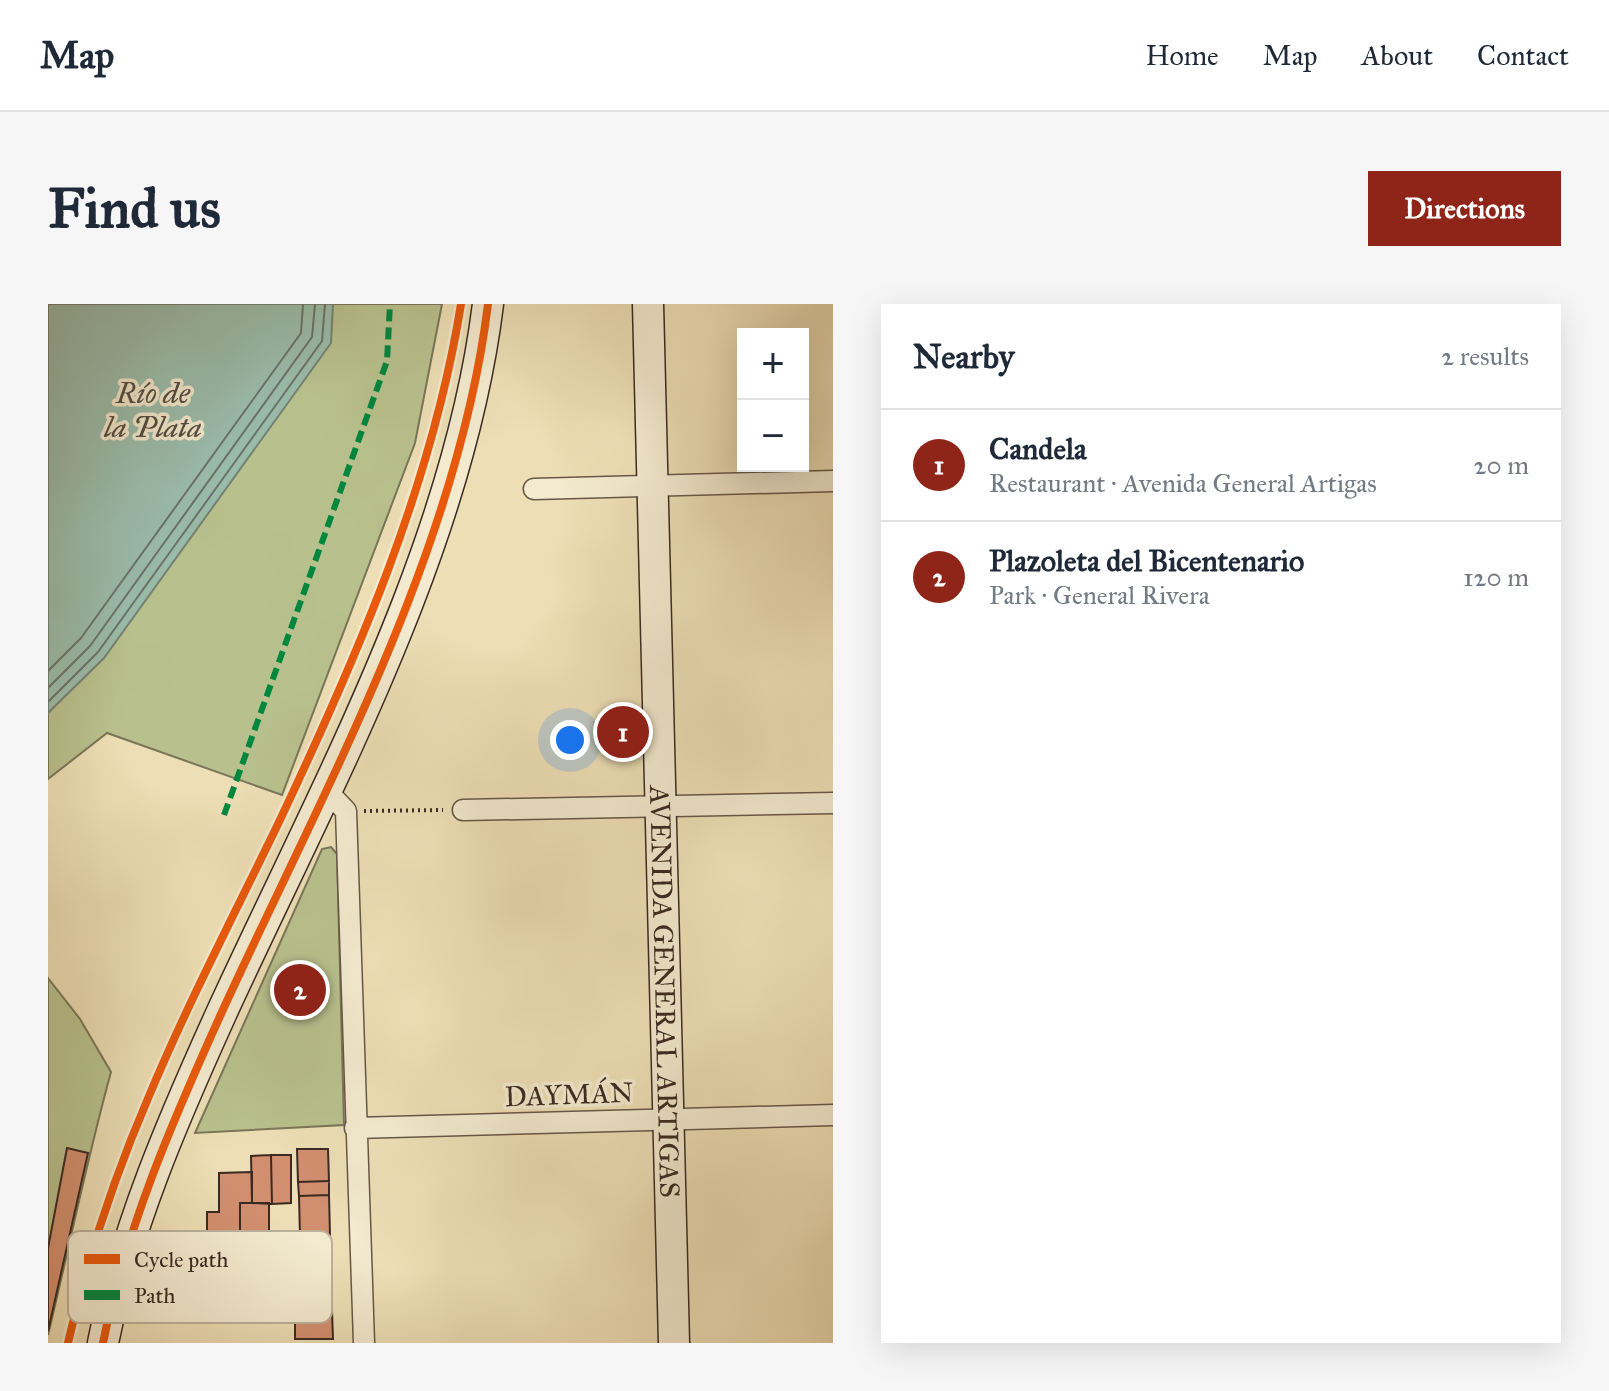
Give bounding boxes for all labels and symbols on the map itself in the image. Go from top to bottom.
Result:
water label: Río de la Plata [103,375,202,445]
pin: 1 [597,702,649,762]
your location [550,720,590,760]
street label: AVENIDA GENERAL ARTIGAS [642,784,687,1198]
pin: 2 [274,960,326,1020]
street label: DAYMÁN [504,1075,634,1114]
legend [68,1231,332,1323]
text: Cycle path [134,1246,229,1273]
text: Path [134,1282,176,1309]

